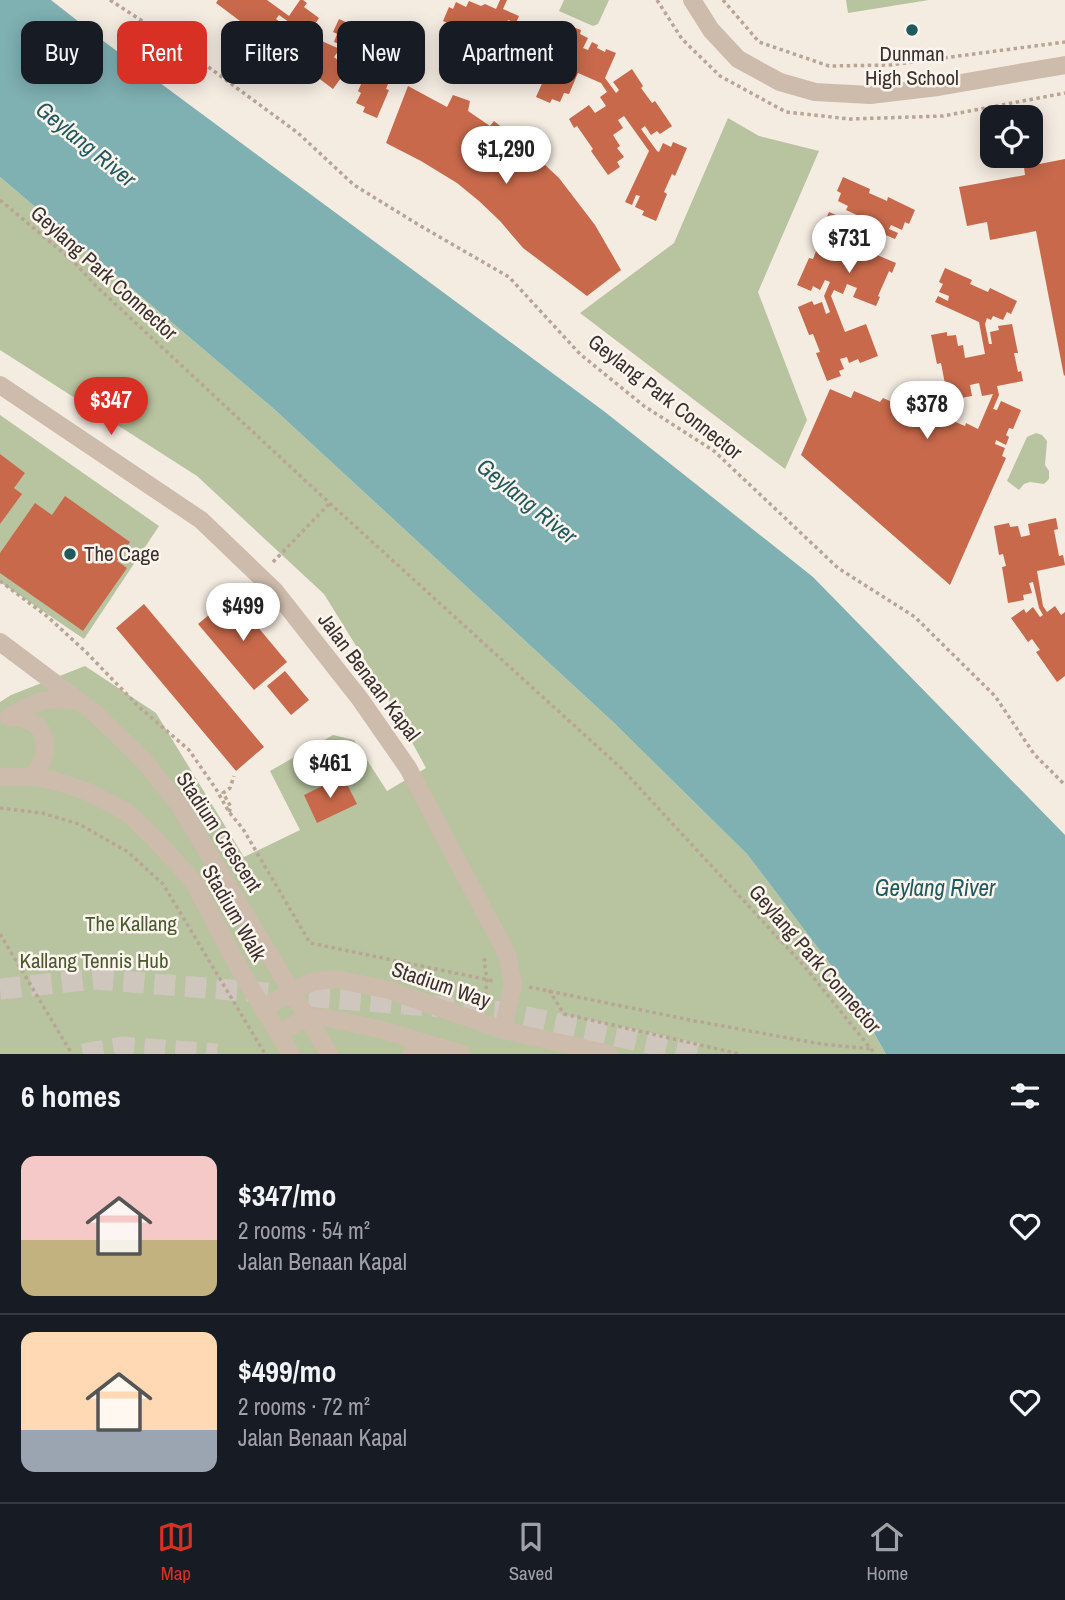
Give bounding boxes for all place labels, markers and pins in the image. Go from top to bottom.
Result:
marker: Dunman High School [904,22,920,38]
place label: Dunman High School [865,39,959,92]
pin: $1,290 [449,127,563,186]
pin: $731 [808,216,890,275]
pin: $347 [70,378,152,437]
pin: $378 [886,382,968,441]
place label: The Cage [84,539,160,568]
marker: The Cage [62,546,78,562]
pin: $499 [202,584,284,643]
pin: $461 [289,740,371,800]

